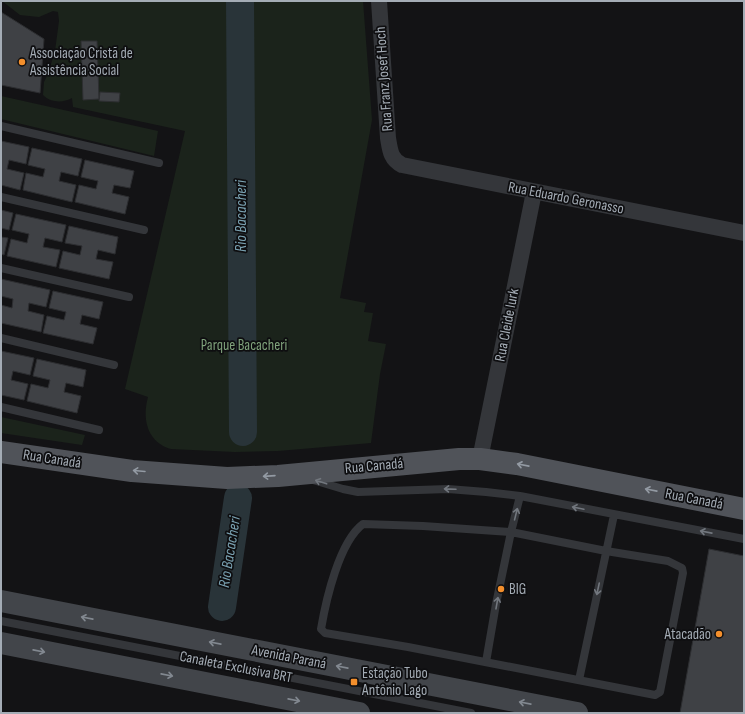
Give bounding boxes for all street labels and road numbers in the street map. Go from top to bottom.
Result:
street label: Rua Franz Josef Hoch [371,26,397,132]
street label: Rua Eduardo Geronasso [506,177,626,219]
street label: Rua Cleide Iurk [491,286,523,363]
street label: Rua Canadá [22,445,83,473]
street label: Rua Canadá [344,454,404,478]
street label: Rua Canadá [664,484,725,514]
street label: Avenida Paraná [249,640,328,674]
street label: Canaleta Exclusiva BRT [178,647,294,687]

